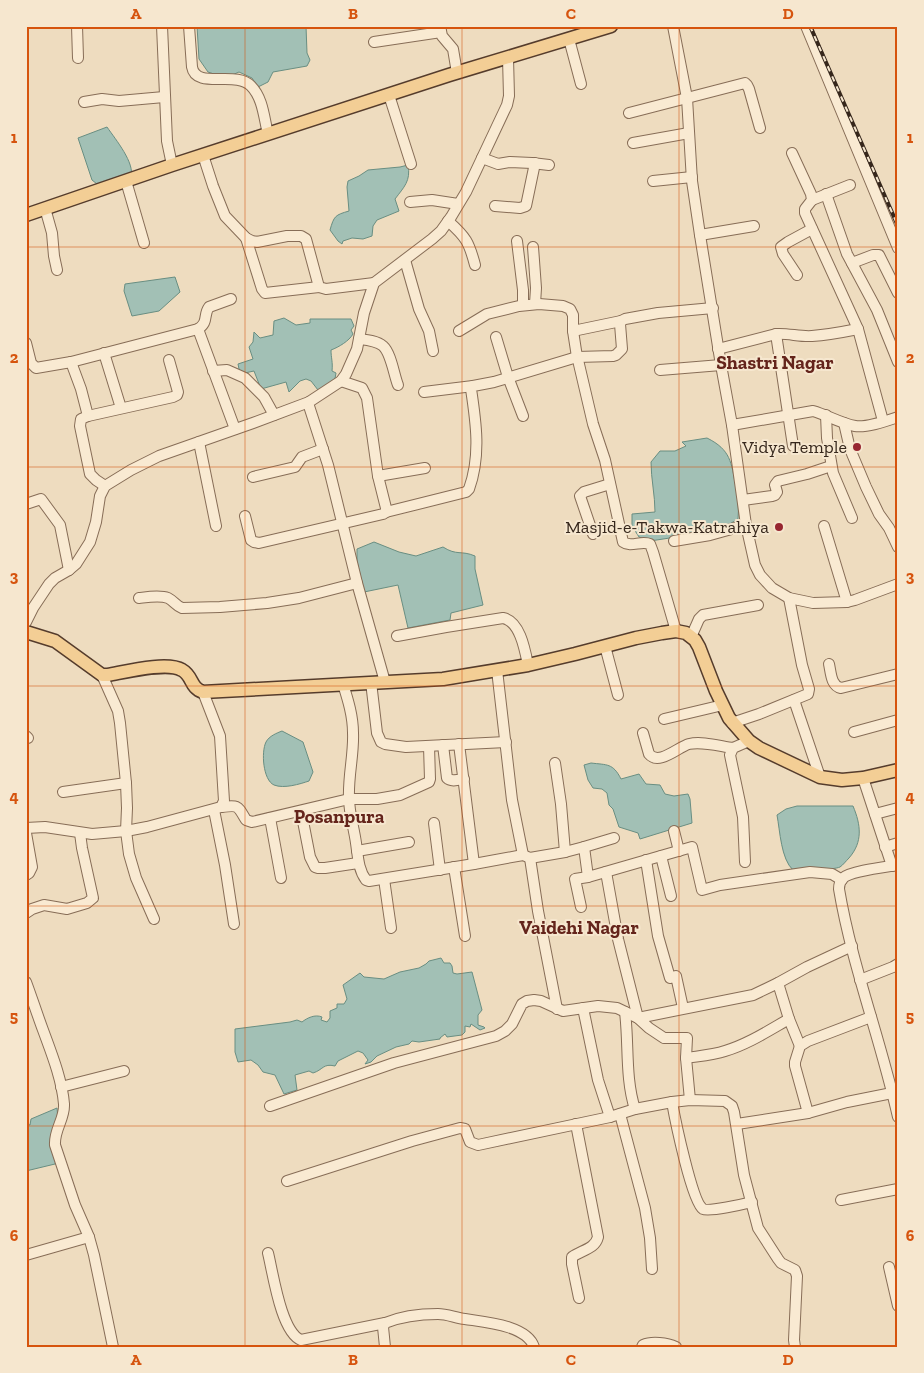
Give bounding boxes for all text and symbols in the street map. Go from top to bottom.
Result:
text: A [131,4,142,23]
text: B [348,4,358,23]
text: C [566,4,576,23]
text: D [782,4,794,23]
text: 1 [11,128,18,147]
text: 1 [907,128,914,147]
text: 2 [10,348,19,367]
text: 2 [906,348,915,367]
district label: Shastri Nagar [716,351,834,374]
place label: Vidya Temple [741,436,847,458]
marker: Vidya Temple [851,441,863,453]
place label: Masjid-e-Takwa-Katrahiya [565,516,769,538]
marker: Masjid-e-Takwa-Katrahiya [773,521,785,533]
text: 3 [10,567,19,586]
text: 3 [906,567,915,586]
text: 4 [9,787,19,806]
text: 4 [905,787,915,806]
district label: Posanpura [294,805,385,828]
district label: Vaidehi Nagar [519,916,639,939]
text: 5 [10,1007,18,1026]
text: 5 [906,1007,914,1026]
text: 6 [10,1226,19,1245]
text: 6 [906,1226,915,1245]
text: A [131,1350,142,1369]
text: B [348,1350,358,1369]
text: C [566,1350,576,1369]
text: D [782,1350,794,1369]

